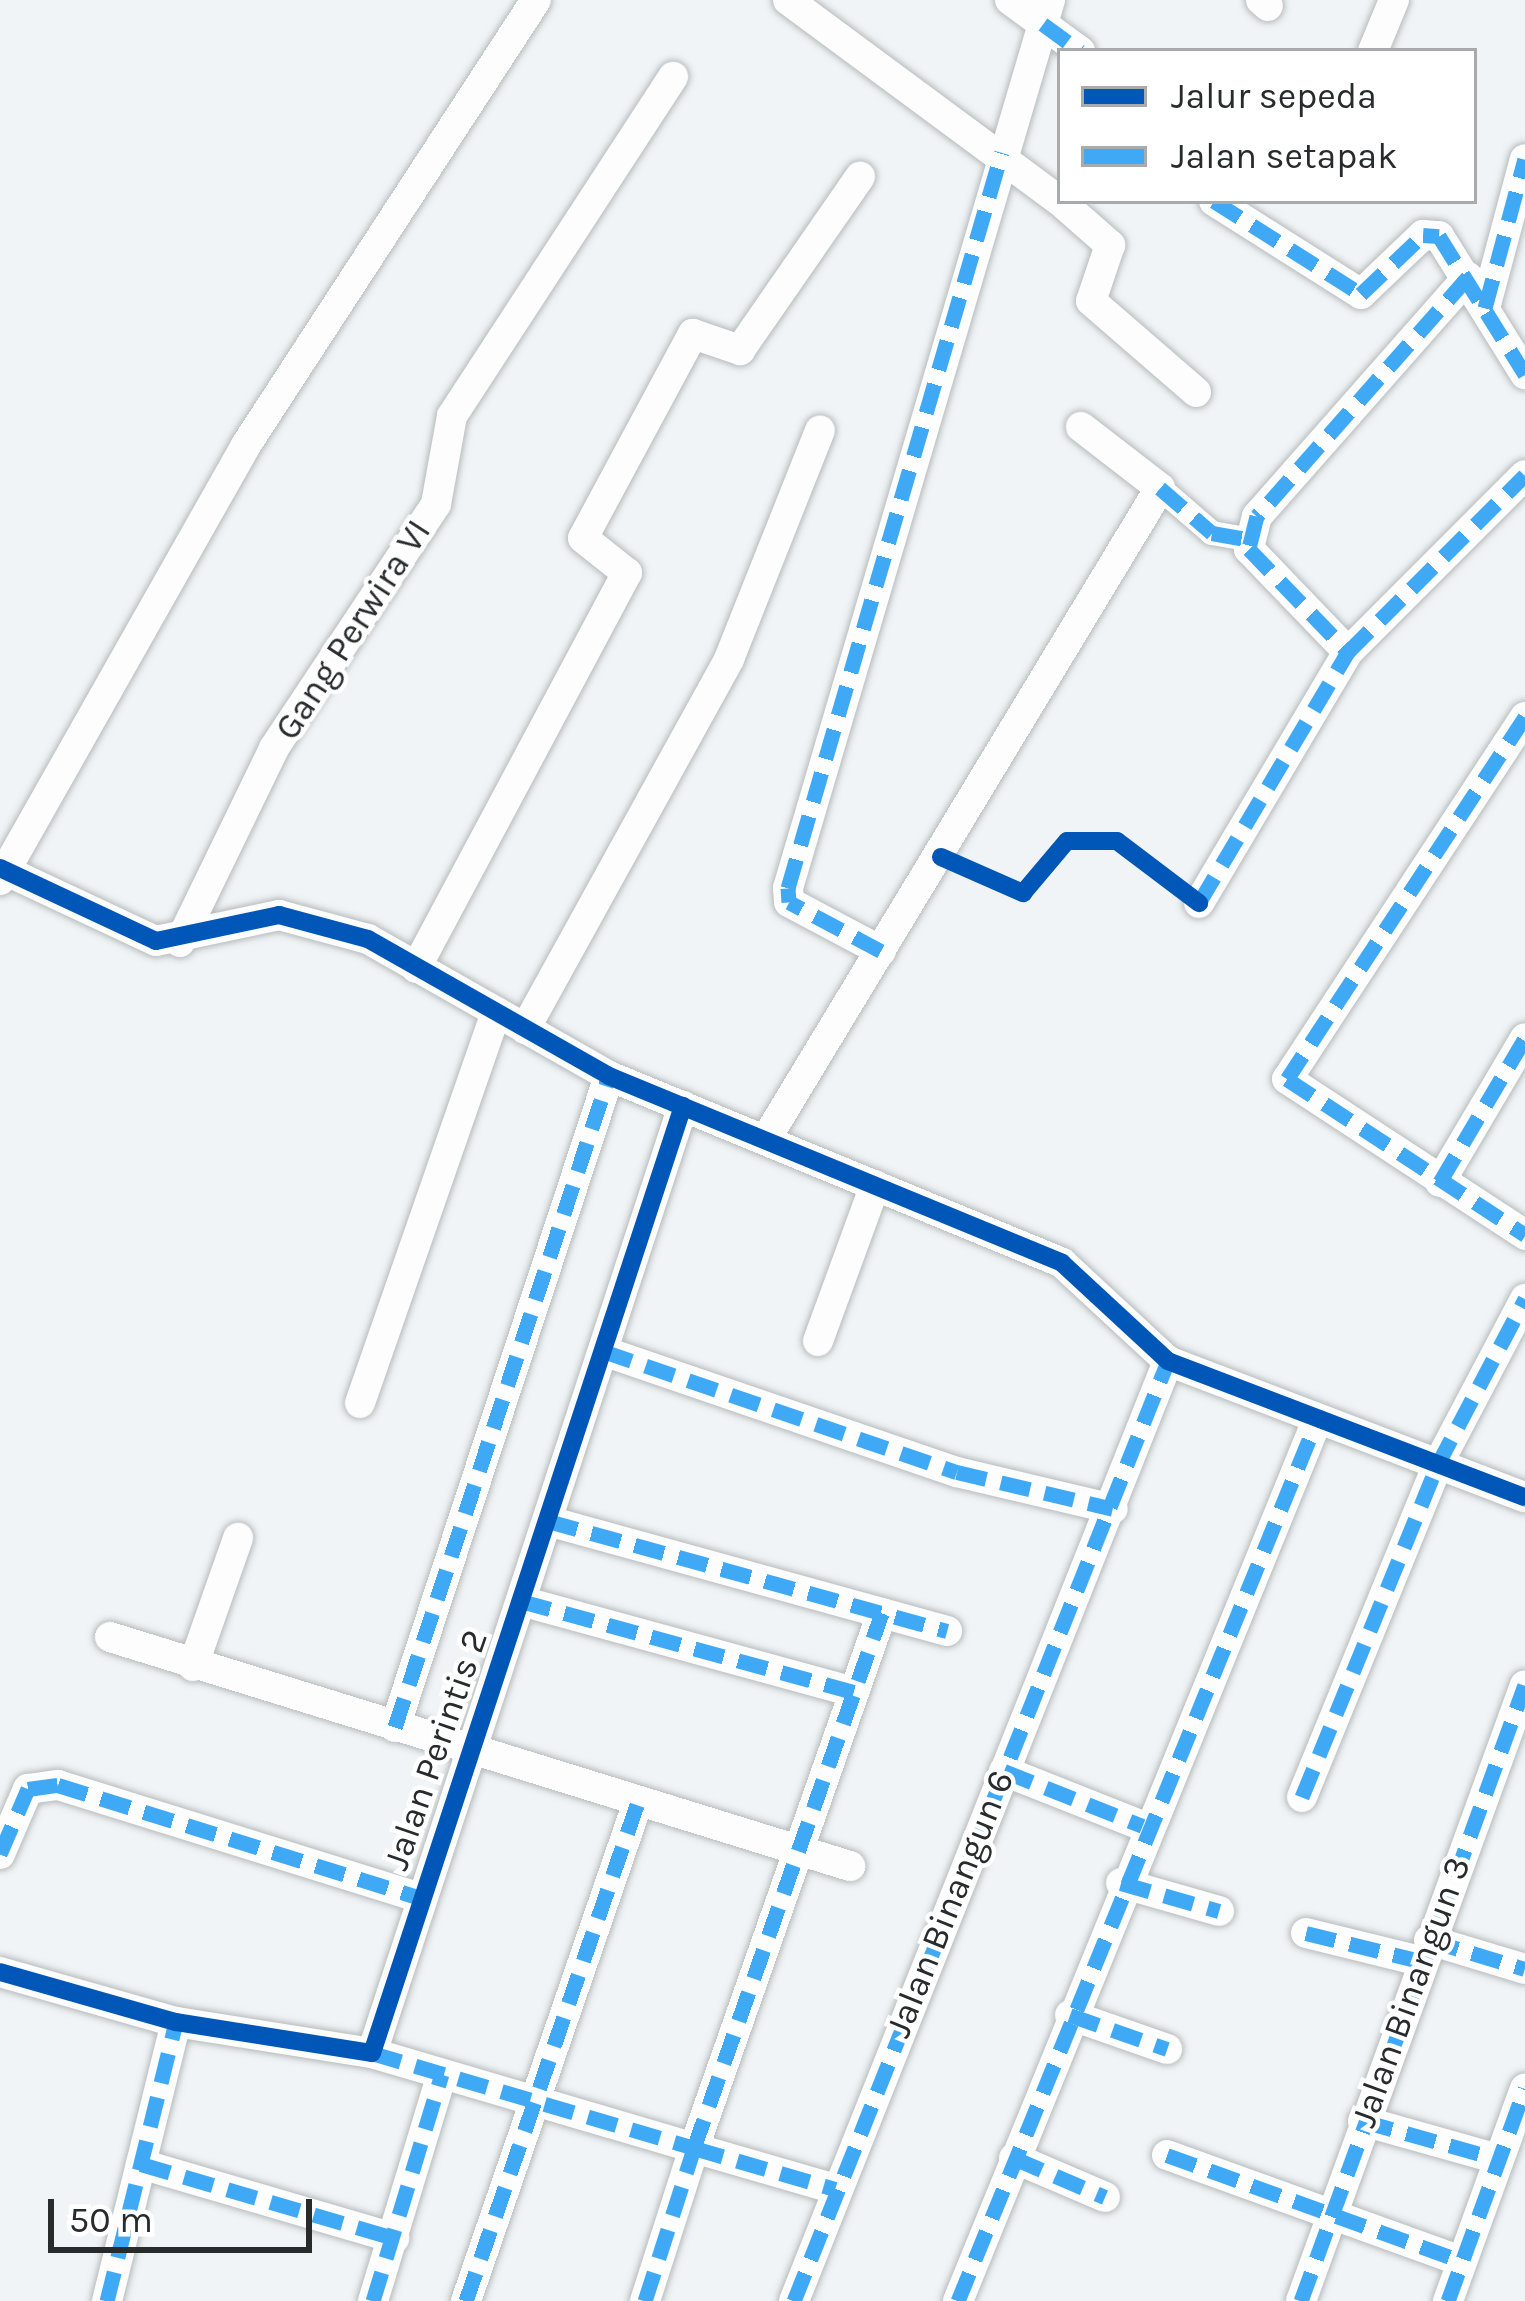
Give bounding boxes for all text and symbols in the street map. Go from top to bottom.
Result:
legend [1057,48,1477,204]
text: Jalur sepeda [1171,75,1377,117]
text: Jalan setapak [1171,135,1397,177]
street label: Gang Perwira VI [266,512,440,748]
street label: Jalan Perintis 2 [375,1624,497,1876]
street label: Jalan Binangun 6 [877,1764,1023,2044]
street label: Jalan Binangun 3 [1342,1851,1480,2133]
scale bar [54,2175,318,2249]
text: 50 m [69,2199,153,2241]

